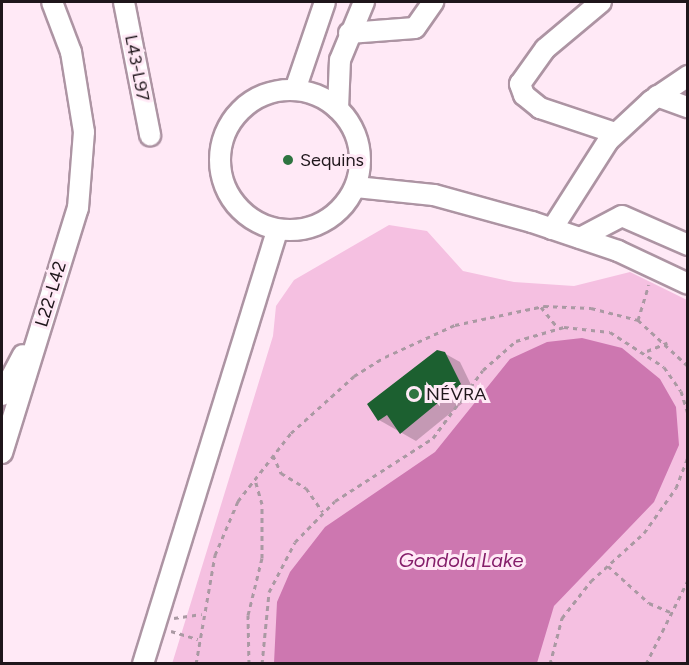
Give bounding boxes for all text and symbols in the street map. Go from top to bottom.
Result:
street label: L43-L97 [120,33,154,103]
place label: Sequins [300,149,364,171]
marker: Sequins [281,153,295,167]
street label: L22-L42 [31,259,71,329]
place label: NÉVRA [426,383,487,405]
marker: NÉVRA [407,387,421,401]
water label: Gondola Lake [398,548,524,572]

